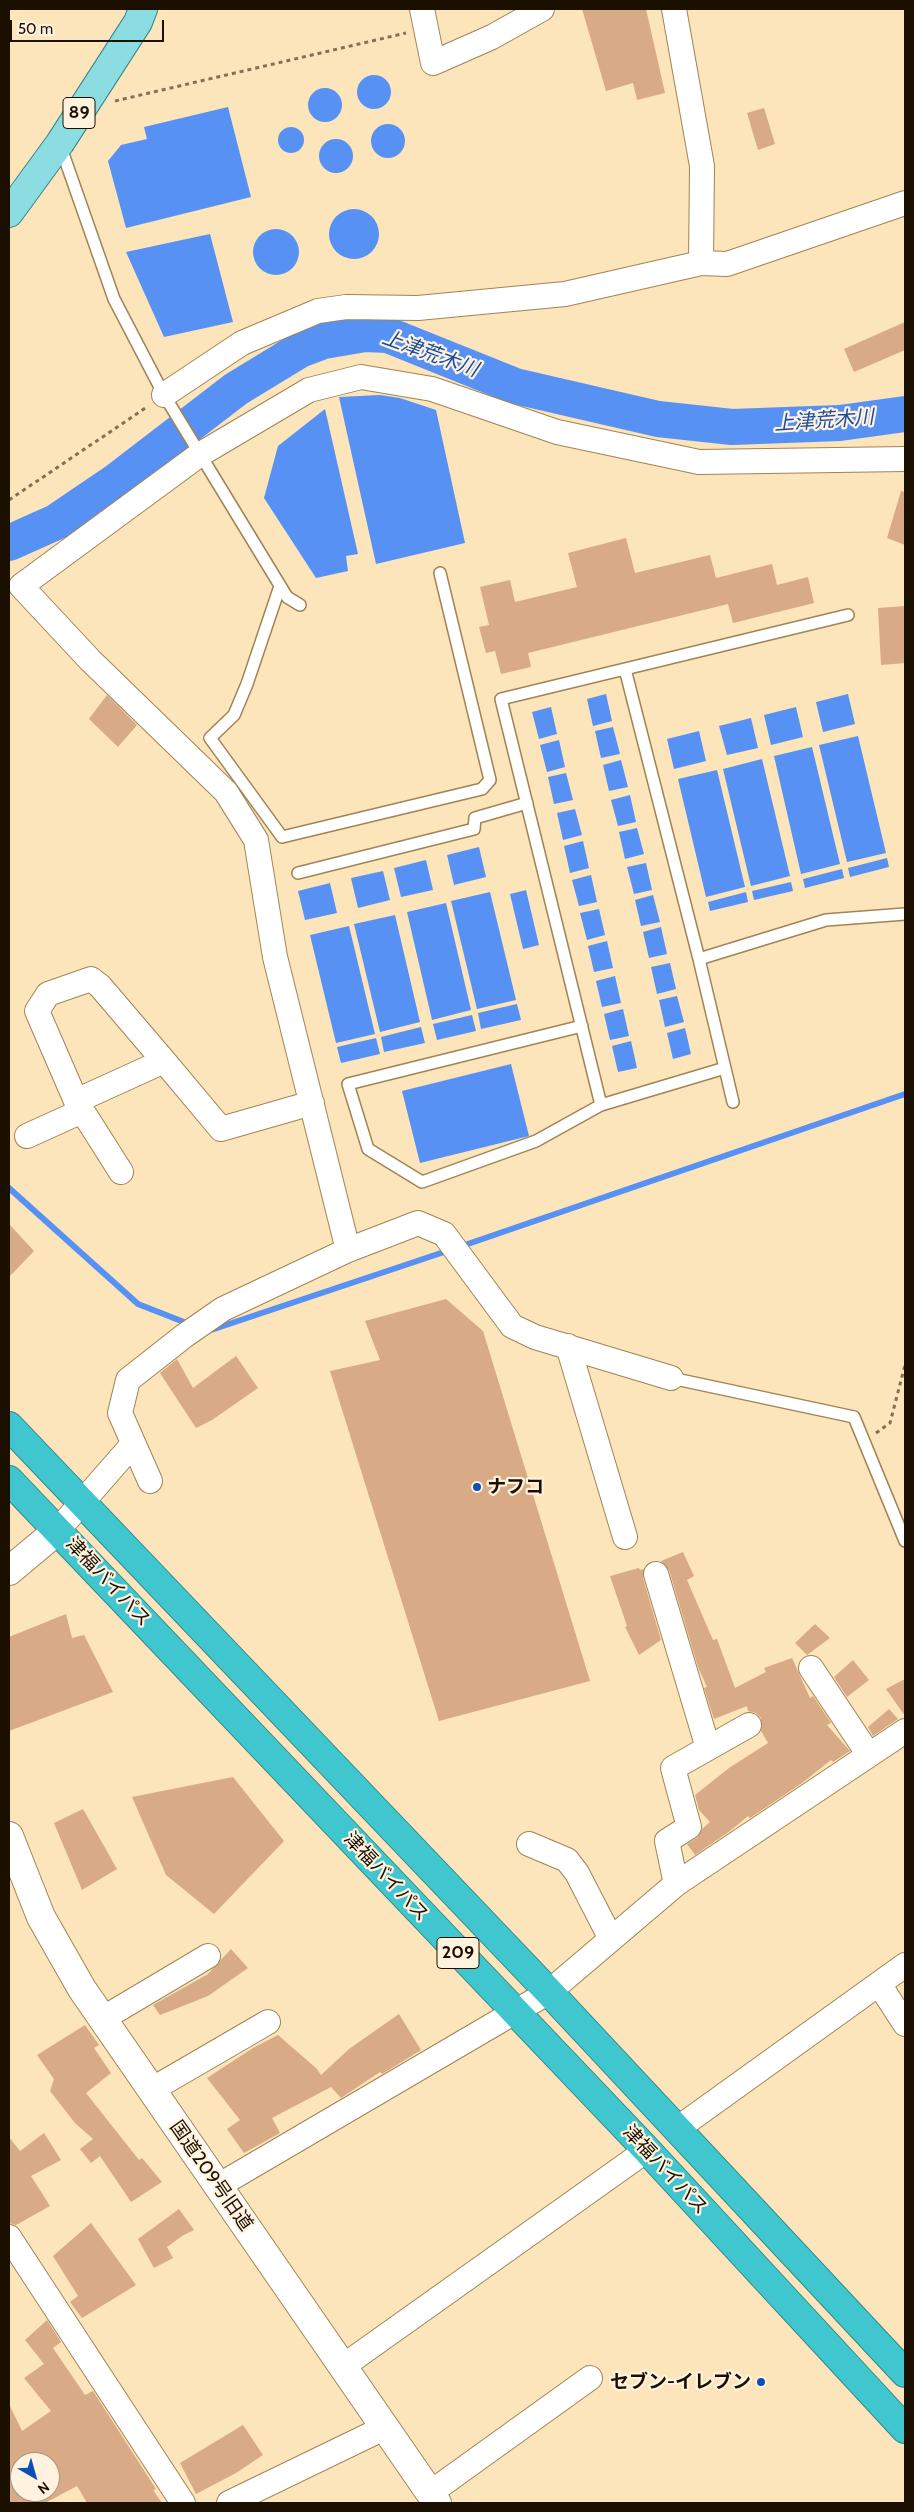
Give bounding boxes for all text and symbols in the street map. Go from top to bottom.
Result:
scale bar [12,10,166,42]
text: 50 m [18,20,53,38]
road number: 89 [63,98,95,128]
water label: 上津荒木川 [379,326,481,382]
water label: 上津荒木川 [773,406,875,436]
place label: ナフコ [487,1476,544,1498]
marker: ナフコ [471,1481,483,1493]
street label: 津福バイパス [61,1533,155,1631]
street label: 津福バイパス [339,1828,433,1926]
road number: 209 [437,1938,479,1969]
street label: 国道209号旧道 [165,2117,257,2235]
street label: 津福バイパス [618,2121,712,2219]
place label: セブン-イレブン [610,2371,751,2393]
marker: セブン-イレブン [755,2376,767,2388]
north arrow [10,2452,60,2502]
text: N [34,2478,53,2498]

